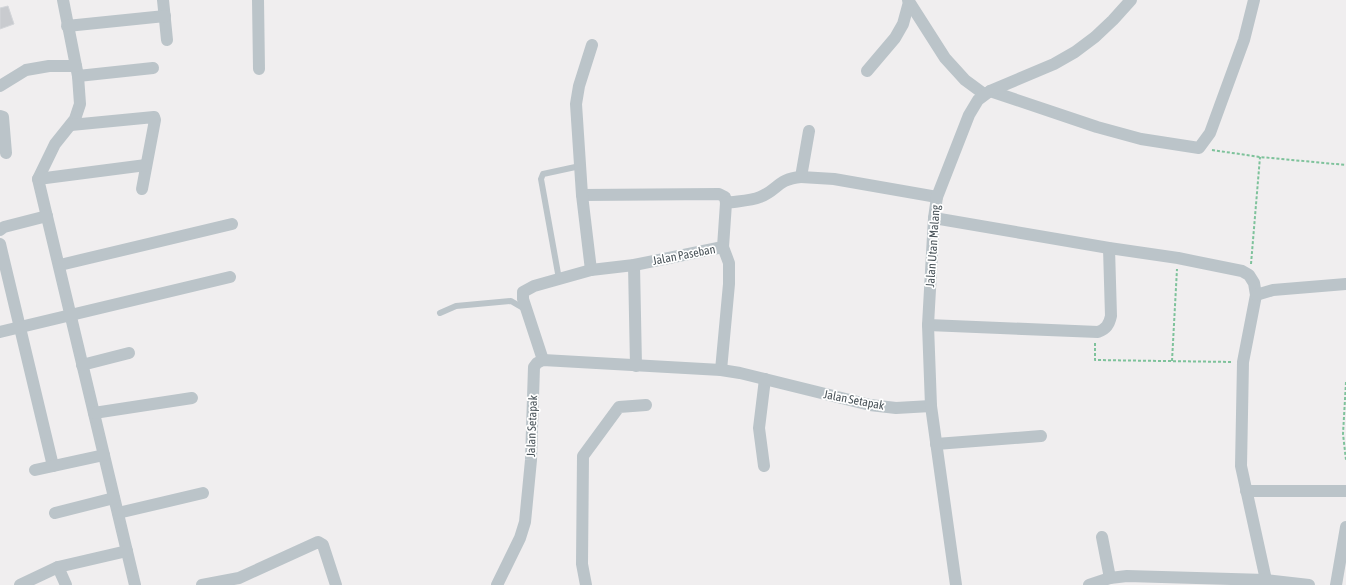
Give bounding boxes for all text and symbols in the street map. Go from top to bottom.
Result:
street label: Jalan Utan Malang [923,203,943,288]
street label: Jalan Paseban [651,242,717,268]
street label: Jalan Setapak [822,387,886,413]
street label: Jalan Setapak [524,394,540,457]

